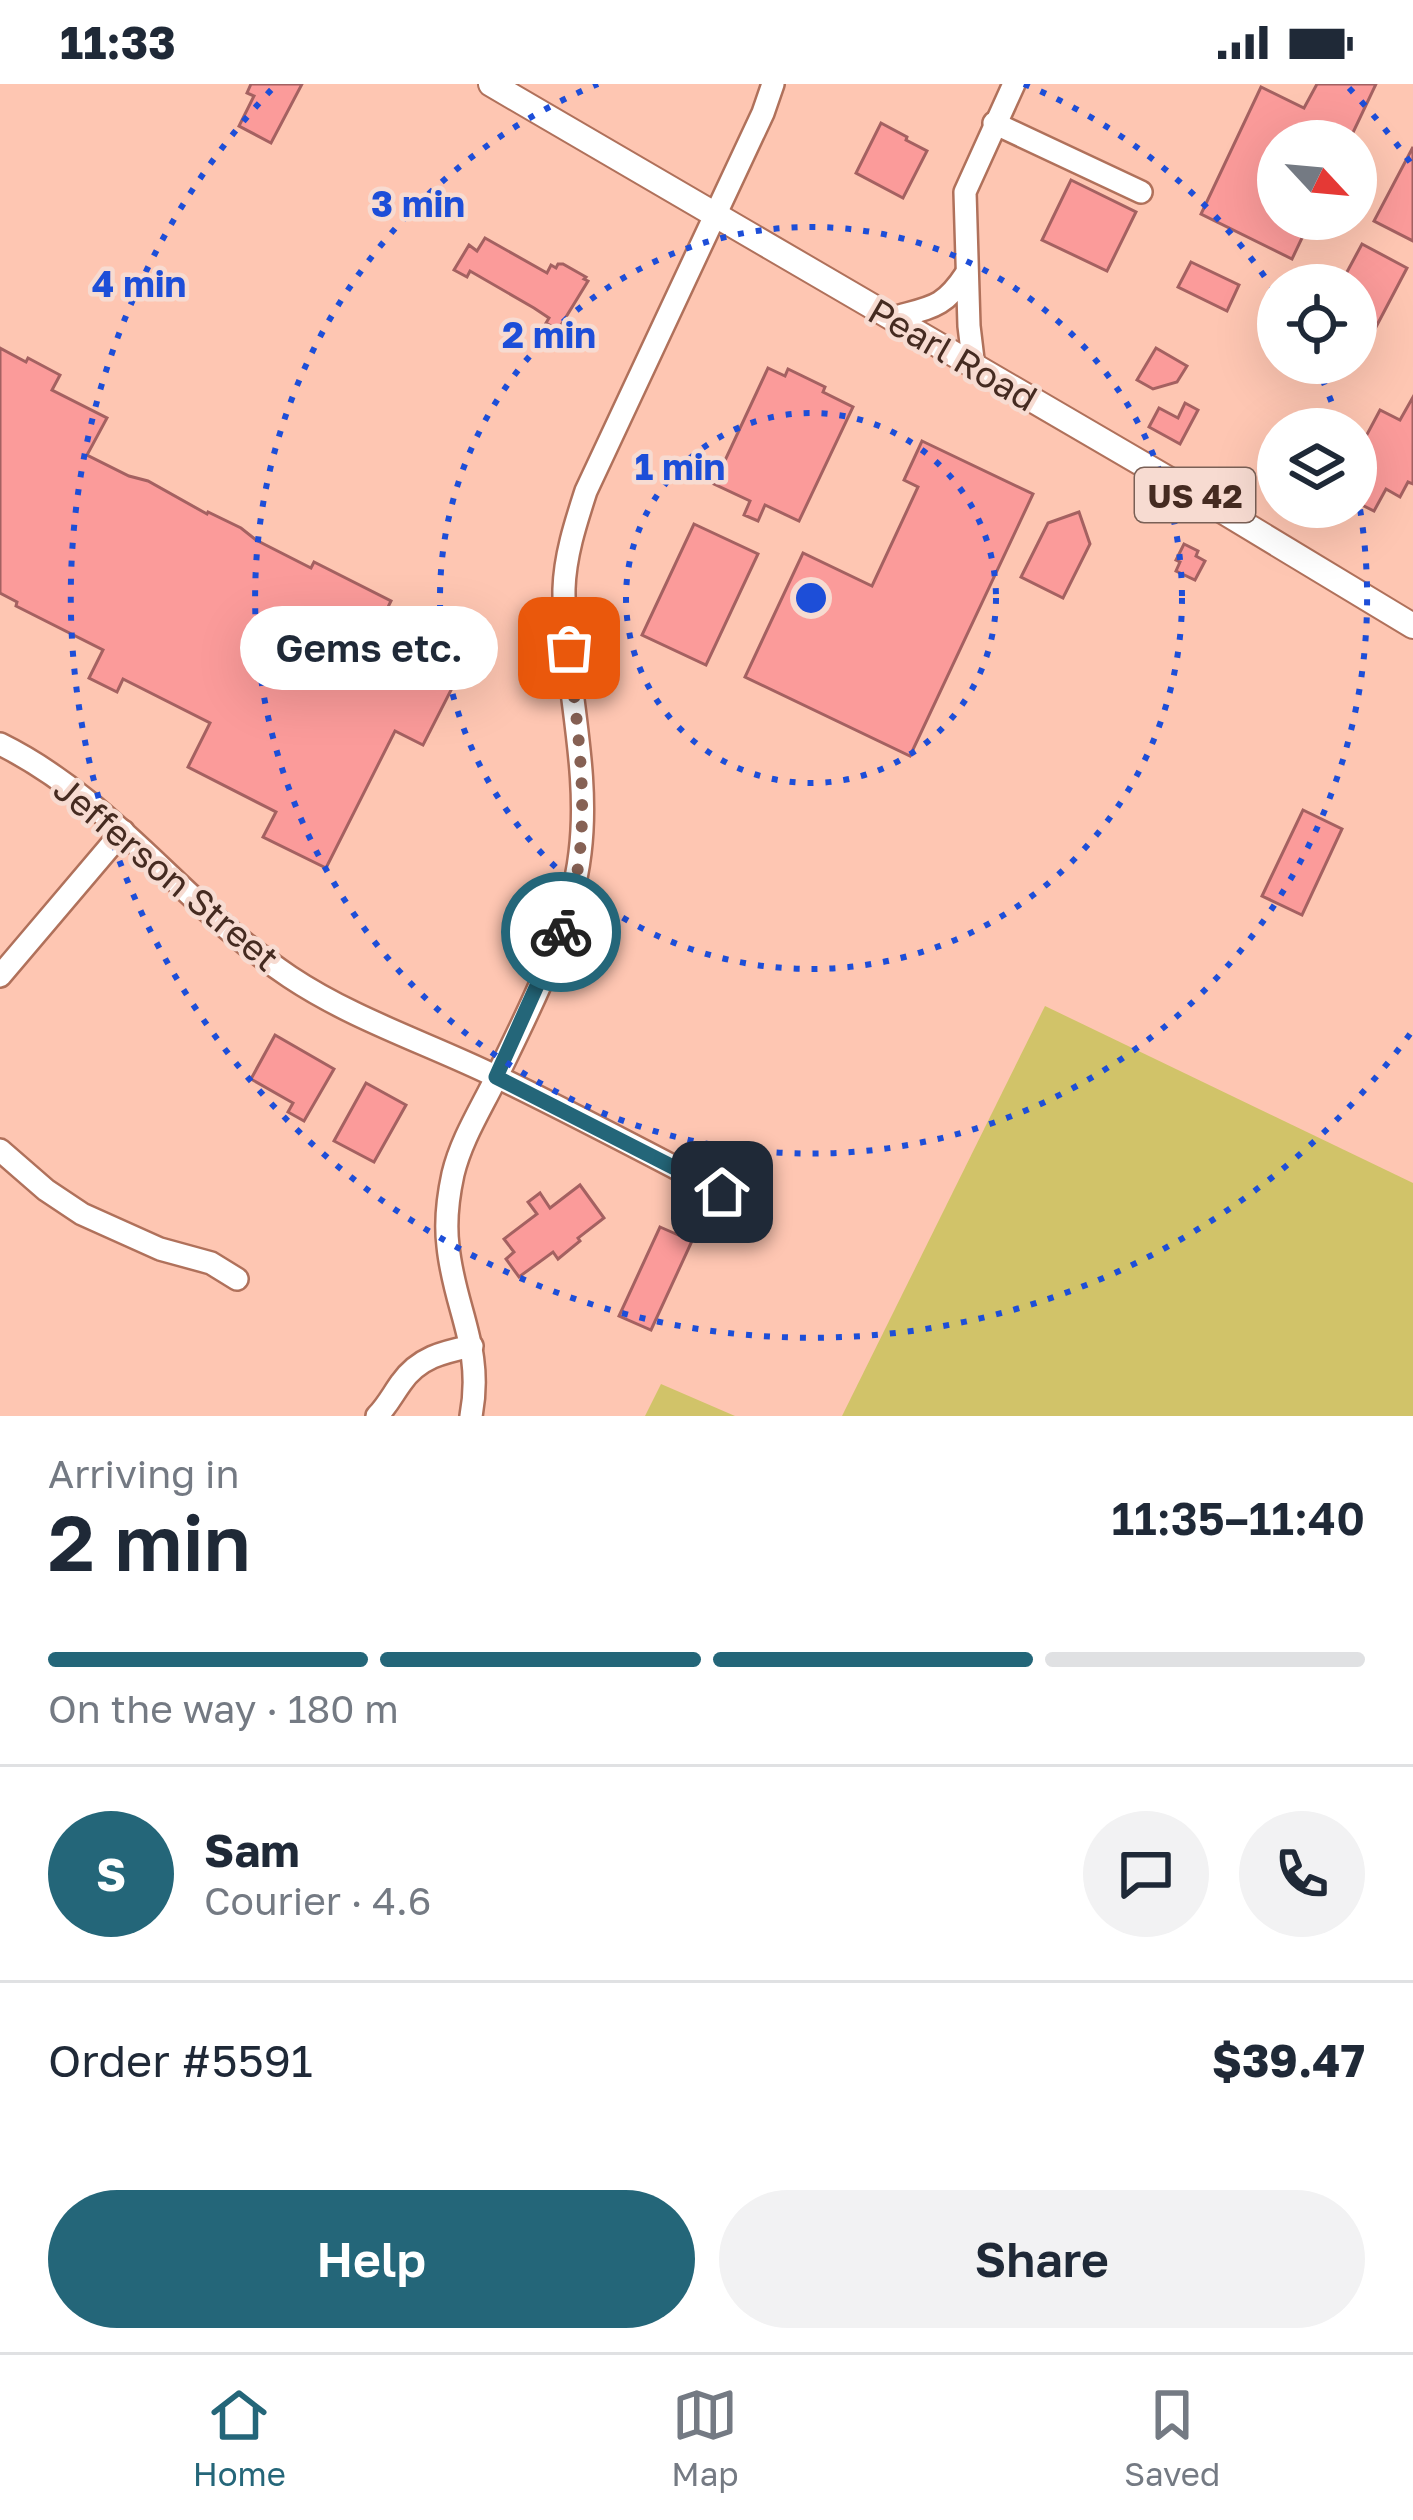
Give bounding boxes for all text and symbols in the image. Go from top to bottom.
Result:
text: 11:33 [60,15,176,69]
north arrow [1257,120,1377,240]
map controls [1257,120,1377,528]
text: 3 min [371,182,465,225]
text: 4 min [92,262,186,305]
button: locate [1257,264,1377,384]
street label: Pearl Road [861,289,1045,419]
text: 2 min [502,313,596,356]
button: layers [1257,408,1377,528]
text: 1 min [635,445,725,488]
road number: US 42 [1135,468,1255,522]
centre of rings [790,577,832,619]
pin [518,597,620,699]
callout: Gems etc. [239,606,497,690]
icon: bag [536,615,602,681]
text: Gems etc. [275,624,463,671]
street label: Jefferson Street [46,767,288,979]
courier [501,872,621,992]
icon: bike [528,899,594,965]
pin [671,1141,773,1243]
icon: home [689,1159,755,1225]
text: Arriving in [48,1450,239,1497]
text: 11:35–11:40 [1111,1491,1365,1545]
text: 2 min [48,1495,251,1588]
text: On the way · 180 m [48,1685,399,1732]
button: chat [1083,1811,1209,1937]
button: phone [1239,1811,1365,1937]
text: Sam [204,1823,300,1877]
text: S [96,1847,126,1901]
text: Courier · 4.6 [204,1877,431,1924]
text: Order #5591 [48,2033,313,2087]
text: $39.47 [1212,2033,1365,2087]
button: Help [48,2190,695,2328]
button: Share [719,2190,1365,2328]
tab: Home [193,2382,286,2493]
tab: Map [671,2382,739,2493]
tab: Saved [1124,2382,1220,2493]

